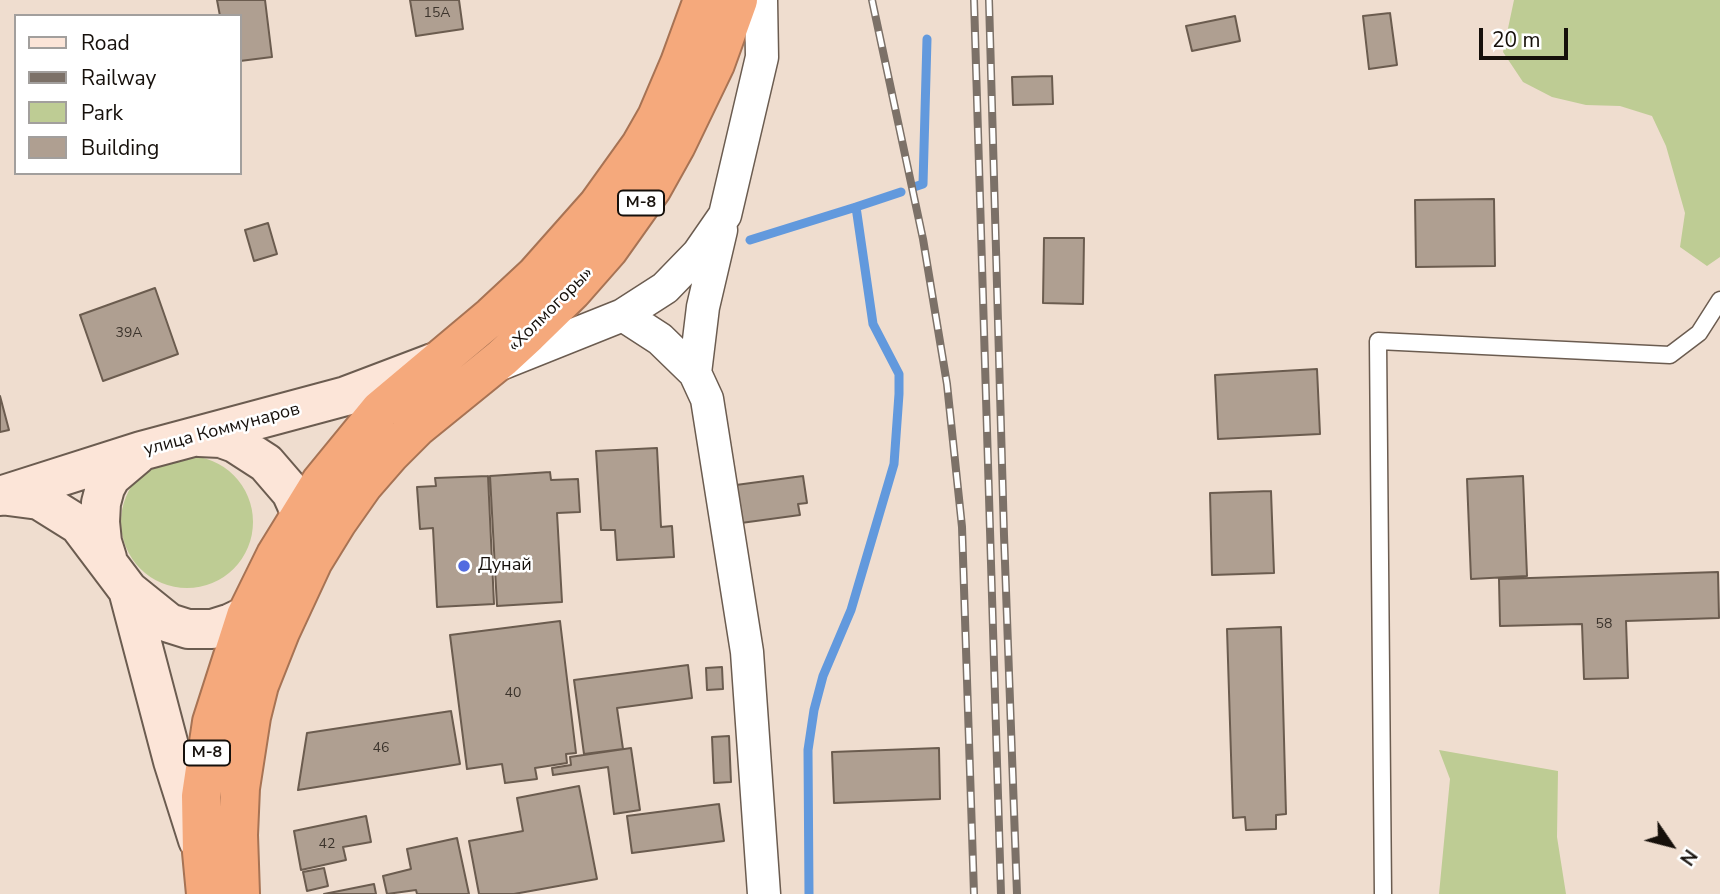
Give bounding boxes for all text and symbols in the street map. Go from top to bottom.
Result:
house number: 15А [423,6,451,22]
legend [14,14,242,175]
scale bar [1482,14,1571,58]
text: 20 m [1492,26,1541,54]
text: Road [81,29,130,57]
text: Railway [81,64,156,92]
text: Park [81,99,123,127]
text: Building [81,134,159,162]
road number: М-8 [618,190,664,216]
street label: «Холмогоры» [504,263,598,357]
house number: 39А [115,326,143,342]
street label: улица Коммунаров [142,399,302,461]
place label: Дунай [478,555,532,577]
marker: Дунай [456,558,472,574]
house number: 58 [1596,617,1612,633]
house number: 40 [505,686,521,702]
road number: М-8 [184,740,230,766]
house number: 46 [373,741,389,757]
north arrow [1636,810,1706,880]
house number: 42 [319,837,335,853]
text: N [1673,844,1703,870]

